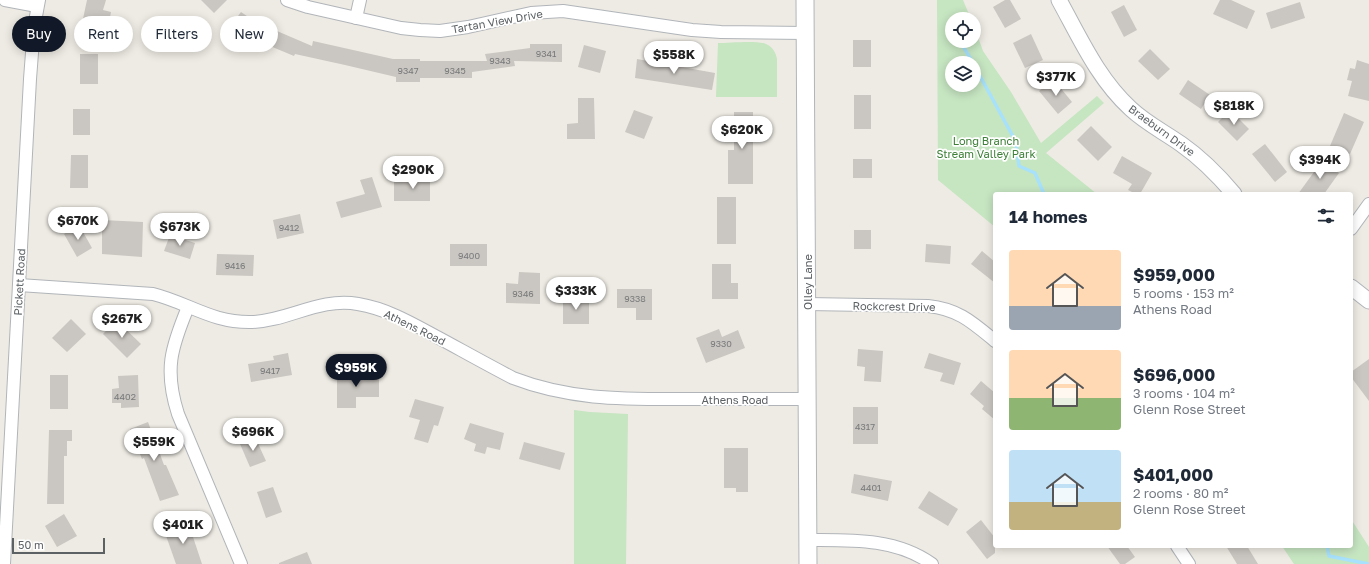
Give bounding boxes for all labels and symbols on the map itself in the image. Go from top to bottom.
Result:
street label: Tartan View Drive [450,7,544,35]
pin: $558K [646,41,702,75]
house number: 9341 [536,48,557,59]
house number: 9343 [489,55,511,66]
pin: $377K [1028,63,1084,97]
house number: 9347 [398,65,419,76]
house number: 9345 [444,65,466,76]
pin: $818K [1206,92,1262,126]
street label: Braeburn Drive [1126,102,1198,158]
pin: $620K [714,116,770,150]
park label: Long Branch Stream Valley Park [936,134,1036,160]
pin: $394K [1292,146,1348,180]
pin: $290K [385,156,441,190]
pin: $670K [50,207,106,241]
pin: $673K [152,213,208,247]
house number: 9412 [279,222,299,233]
street label: Pickett Road [11,248,27,316]
house number: 9400 [458,250,480,261]
street label: Olley Lane [801,254,814,310]
house number: 9416 [225,260,245,271]
pin: $333K [548,277,604,311]
house number: 9346 [512,288,534,299]
house number: 9338 [624,293,646,304]
street label: Rockcrest Drive [853,299,935,313]
pin: $267K [94,305,150,339]
street label: Athens Road [382,307,448,347]
house number: 9330 [710,338,732,349]
pin: $959K [328,354,384,388]
house number: 9417 [260,365,280,376]
house number: 4402 [114,391,136,402]
street label: Athens Road [702,393,768,406]
pin: $696K [225,418,281,452]
house number: 4317 [855,421,875,432]
pin: $559K [126,428,182,462]
house number: 4401 [861,482,882,493]
pin: $401K [155,511,211,545]
scale bar [12,536,105,555]

